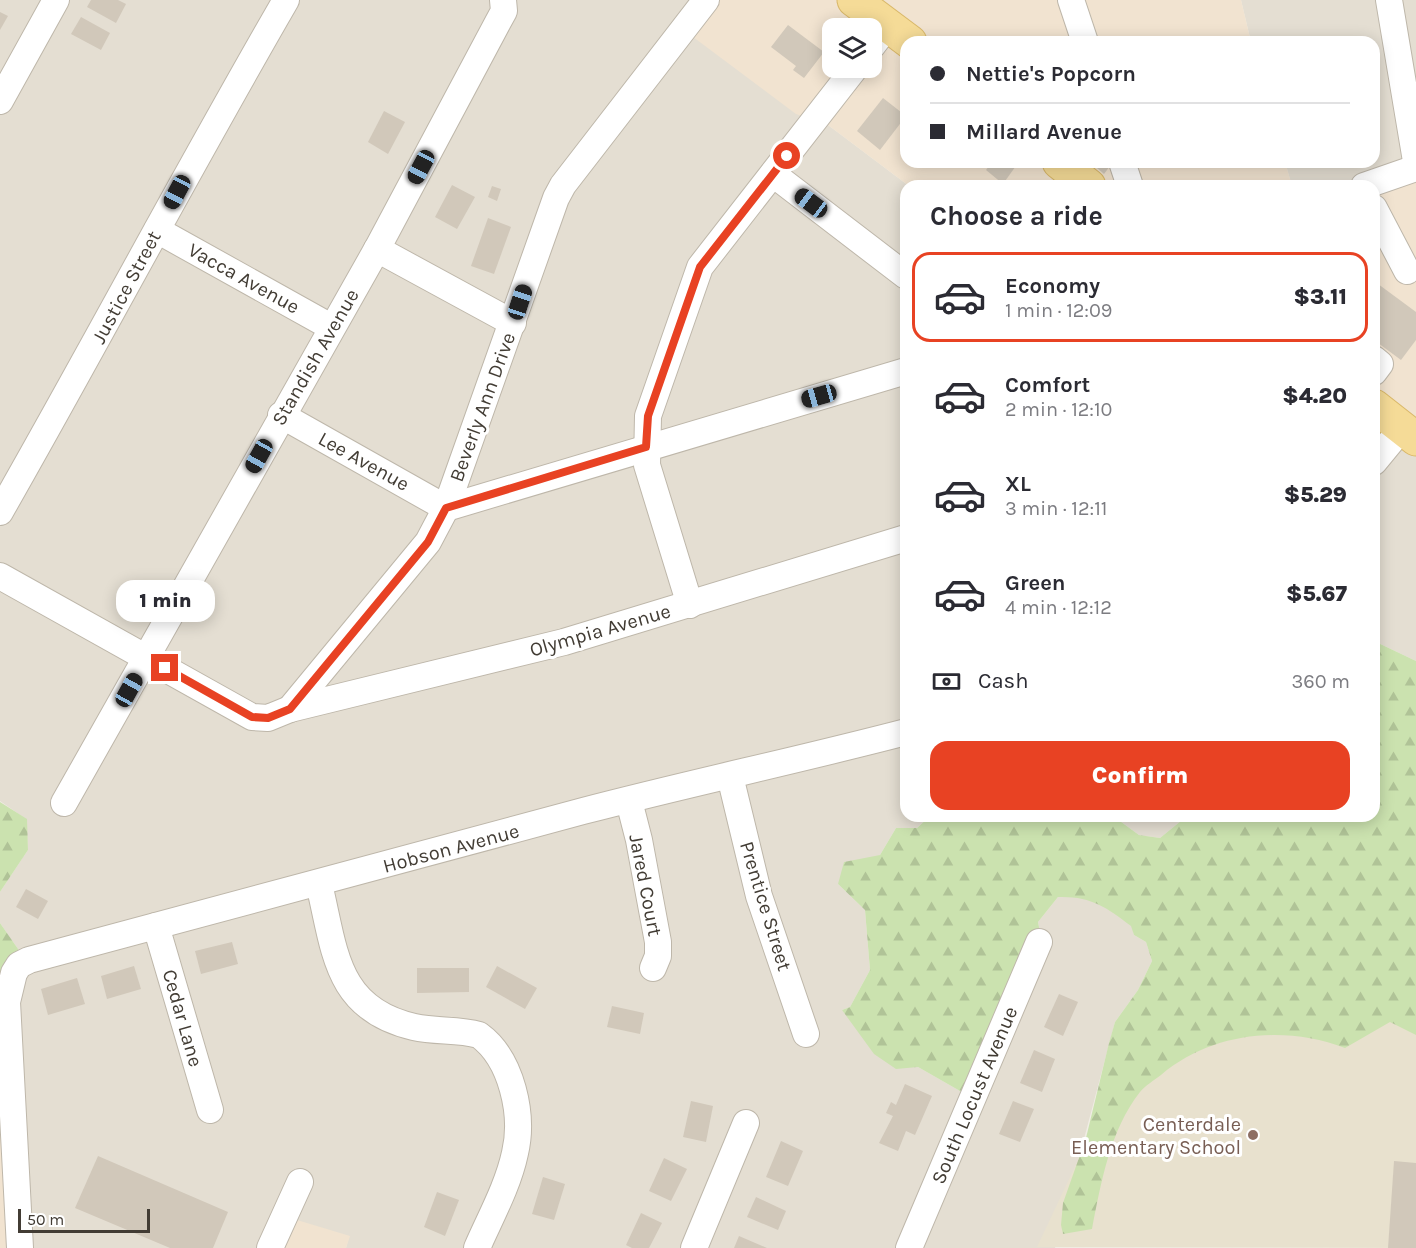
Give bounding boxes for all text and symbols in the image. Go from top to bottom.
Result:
map controls [822,18,882,78]
button: layers [822,18,882,78]
text: Nettie's Popcorn [966,61,1136,87]
text: Millard Avenue [966,119,1122,145]
route start [773,142,800,169]
car [405,147,437,187]
car [161,172,193,212]
car [791,185,831,221]
text: Choose a ride [930,200,1103,232]
street label: Justice Street [87,226,166,348]
street label: Vacca Avenue [184,238,303,319]
icon: car [933,270,987,324]
text: Economy [1005,273,1100,299]
car [506,282,534,322]
text: $3.11 [1294,284,1347,310]
street label: Standish Avenue [267,285,364,430]
text: 1 min · 12:09 [1005,299,1112,322]
street label: Beverly Ann Drive [445,329,520,485]
icon: car [933,369,987,423]
text: Comfort [1005,372,1090,398]
car [799,382,839,410]
text: $4.20 [1282,383,1347,409]
text: 2 min · 12:10 [1005,398,1112,421]
street label: Lee Avenue [314,427,413,496]
car [242,436,276,476]
icon: car [933,468,987,522]
text: XL [1005,471,1031,497]
text: $5.29 [1284,482,1347,508]
text: 3 min · 12:11 [1005,497,1107,520]
icon: car [933,567,987,621]
text: Green [1005,570,1066,596]
callout: 1 min [116,581,214,623]
text: $5.67 [1286,581,1347,607]
text: 1 min [139,589,192,612]
text: 4 min · 12:12 [1005,596,1112,619]
street label: Olympia Avenue [527,599,673,662]
route end [151,654,178,681]
icon: cash [930,665,963,698]
text: Cash [978,668,1028,694]
car [112,670,146,710]
text: 360 m [1291,670,1350,693]
button: Confirm [930,741,1350,810]
street label: Hobson Avenue [380,819,522,878]
street label: Jared Court [624,832,667,938]
street label: Prentice Street [735,839,796,974]
street label: Cedar Lane [158,967,207,1069]
street label: South Locust Avenue [927,1003,1022,1187]
place label: Centerdale Elementary School [1071,1113,1241,1159]
marker: Centerdale Elementary School [1246,1128,1260,1142]
scale bar [18,1206,150,1234]
text: 50 m [27,1210,64,1229]

